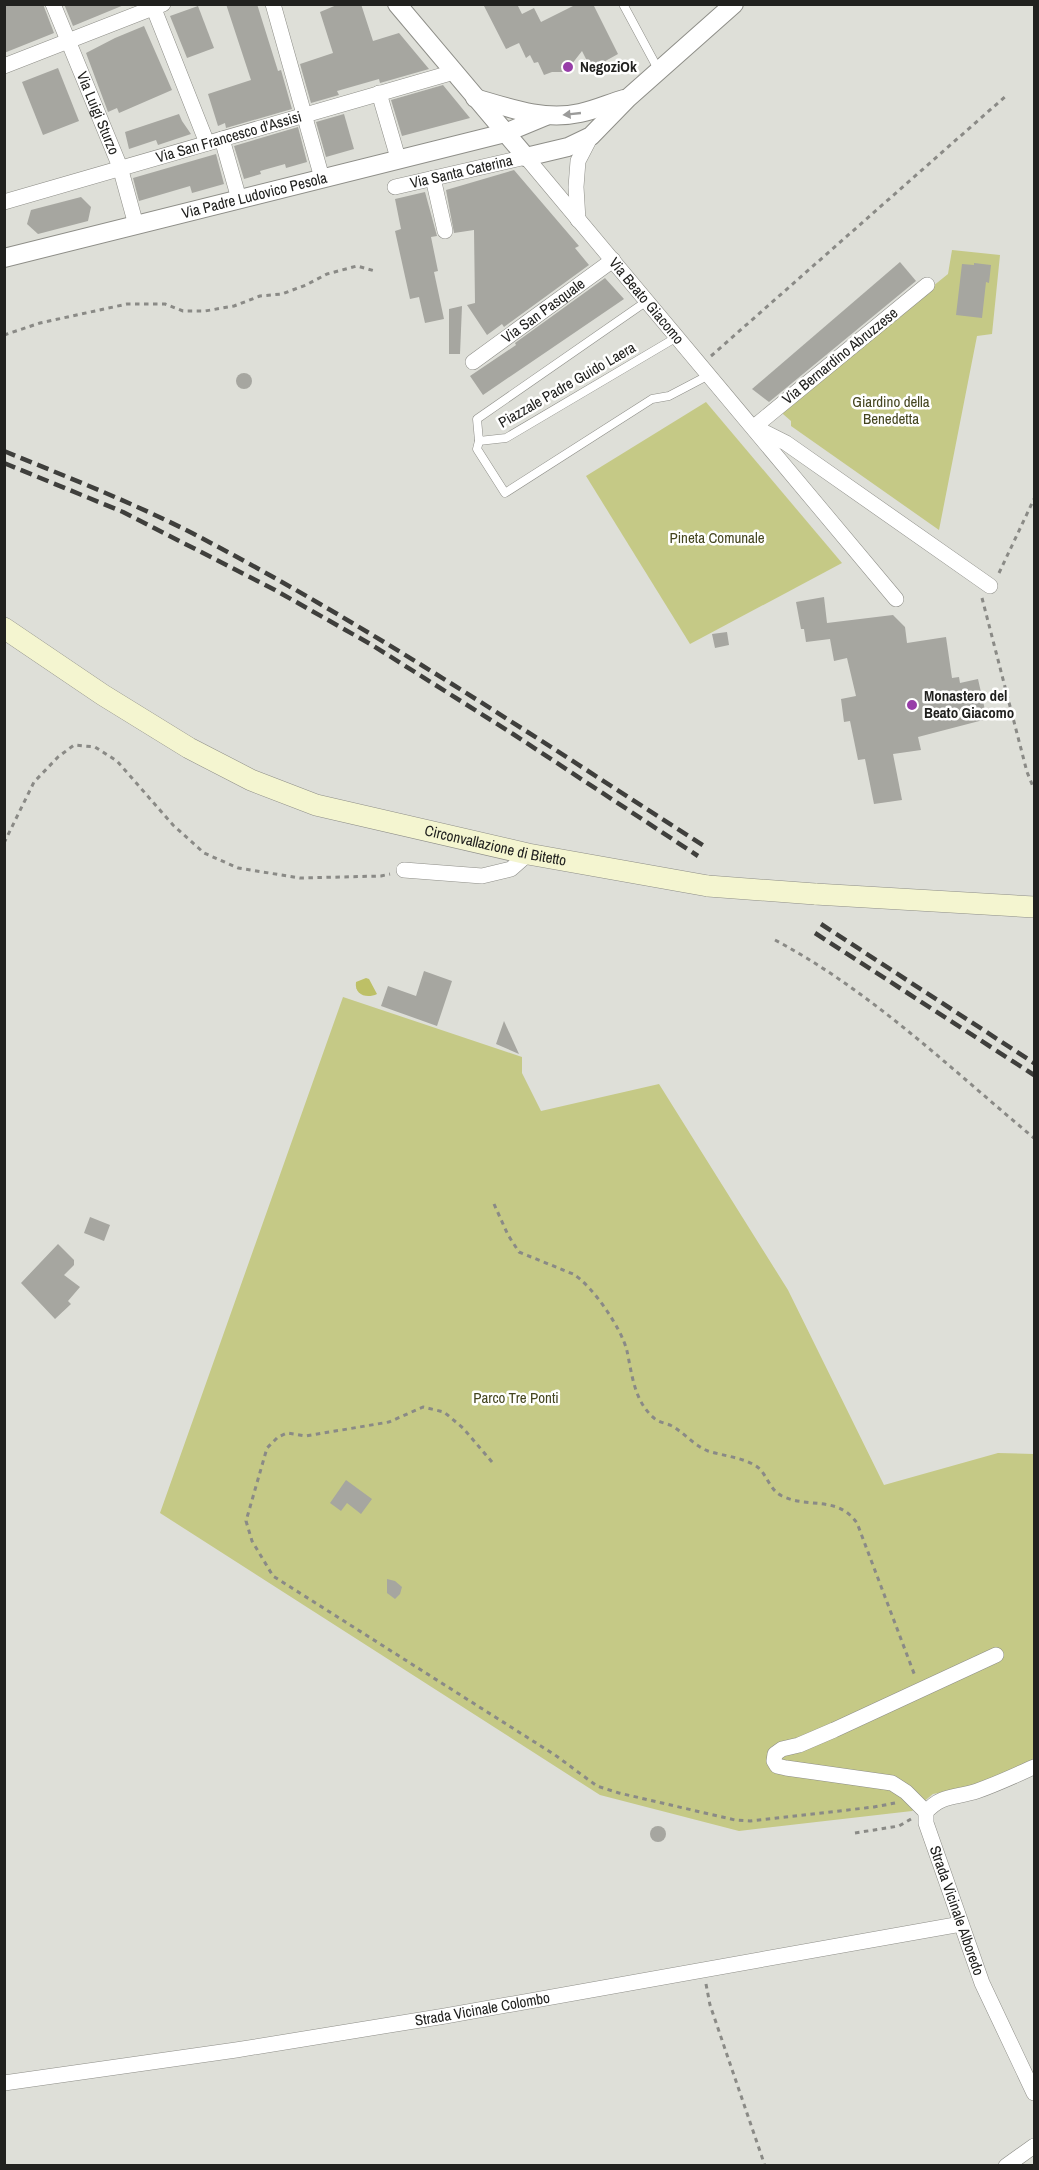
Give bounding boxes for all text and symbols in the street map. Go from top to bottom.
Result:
place label: NegoziOk [580,56,637,77]
marker: NegoziOk [561,60,575,74]
street label: Via Luigi Sturzo [72,68,125,158]
street label: Via San Francesco d'Assisi [153,106,304,168]
one-way arrow [562,109,581,118]
street label: Via Santa Caterina [408,149,515,193]
street label: Via Padre Ludovico Pesola [179,167,329,223]
street label: Via Beato Giacomo [604,253,689,349]
street label: Via San Pasquale [497,273,589,348]
street label: Via Bernardino Abruzzese [777,302,902,409]
street label: Piazzale Padre Guido Laera [494,337,639,432]
park label: Giardino della Benedetta [852,391,930,429]
park label: Pineta Comunale [669,527,765,548]
place label: Monastero del Beato Giacomo [924,685,1014,723]
marker: Monastero del Beato Giacomo [905,698,919,712]
street label: Circonvallazione di Bitetto [423,819,568,871]
park label: Parco Tre Ponti [473,1387,559,1408]
street label: Strada Vicinale Alboredo [925,1843,990,1978]
street label: Strada Vicinale Colombo [413,1986,551,2031]

